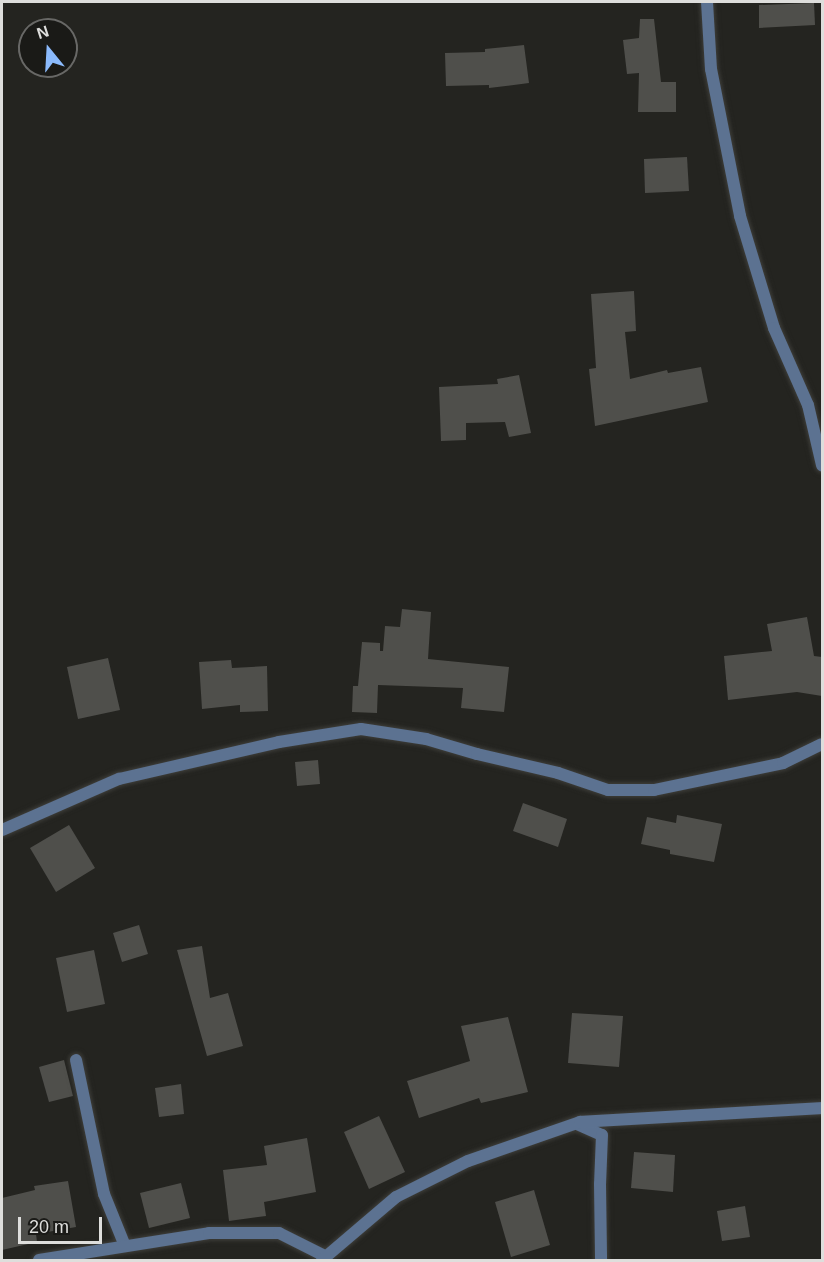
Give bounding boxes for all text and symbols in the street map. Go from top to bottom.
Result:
north arrow [18,18,78,78]
text: N [35,22,51,42]
scale bar [21,1205,105,1243]
text: 20 m [29,1217,69,1237]

